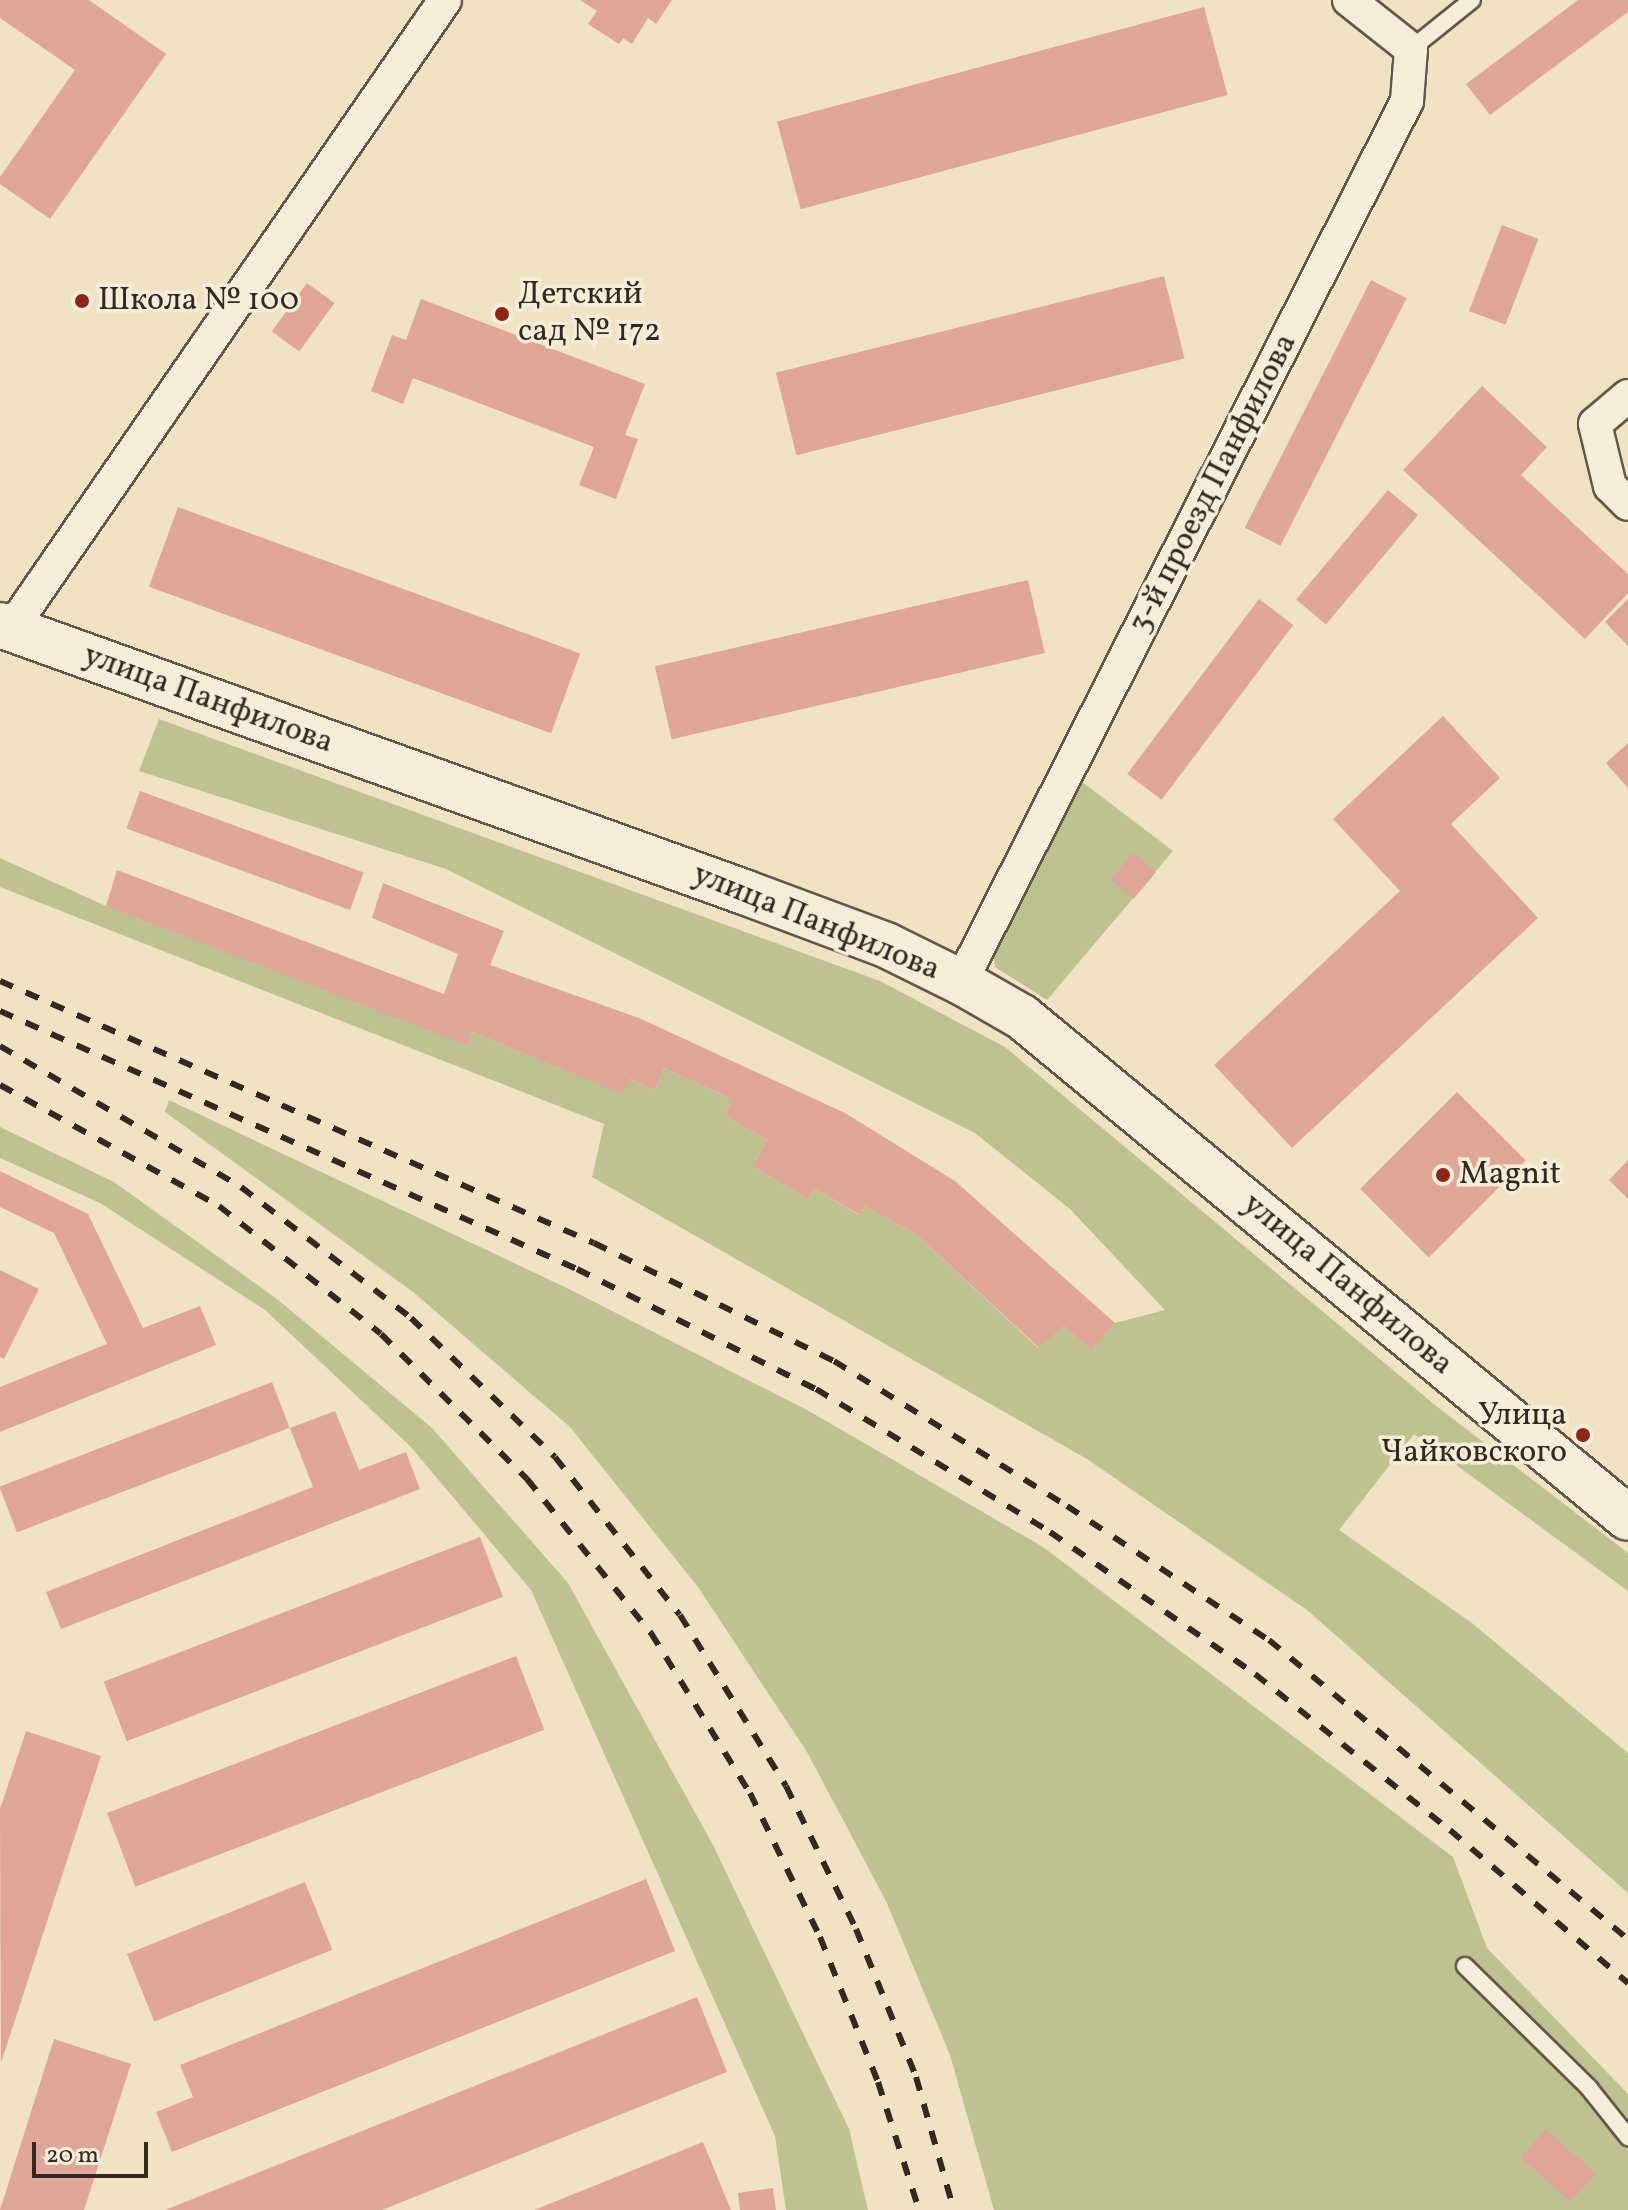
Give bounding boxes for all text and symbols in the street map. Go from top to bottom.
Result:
place label: Детский сад № 172 [518,277,661,352]
place label: Школа № 100 [98,282,299,320]
marker: Школа № 100 [73,292,91,310]
marker: Детский сад № 172 [493,305,511,323]
street label: 3-й проезд Панфилова [1122,328,1306,640]
street label: улица Панфилова [78,637,338,763]
street label: улица Панфилова [687,856,945,990]
place label: Magnit [1459,1156,1561,1194]
marker: Magnit [1434,1166,1452,1184]
street label: улица Панфилова [1234,1186,1460,1384]
place label: Улица Чайковского [1381,1398,1567,1473]
marker: Улица Чайковского [1574,1426,1592,1444]
scale bar [36,2126,152,2176]
text: 20 m [46,2139,99,2173]

